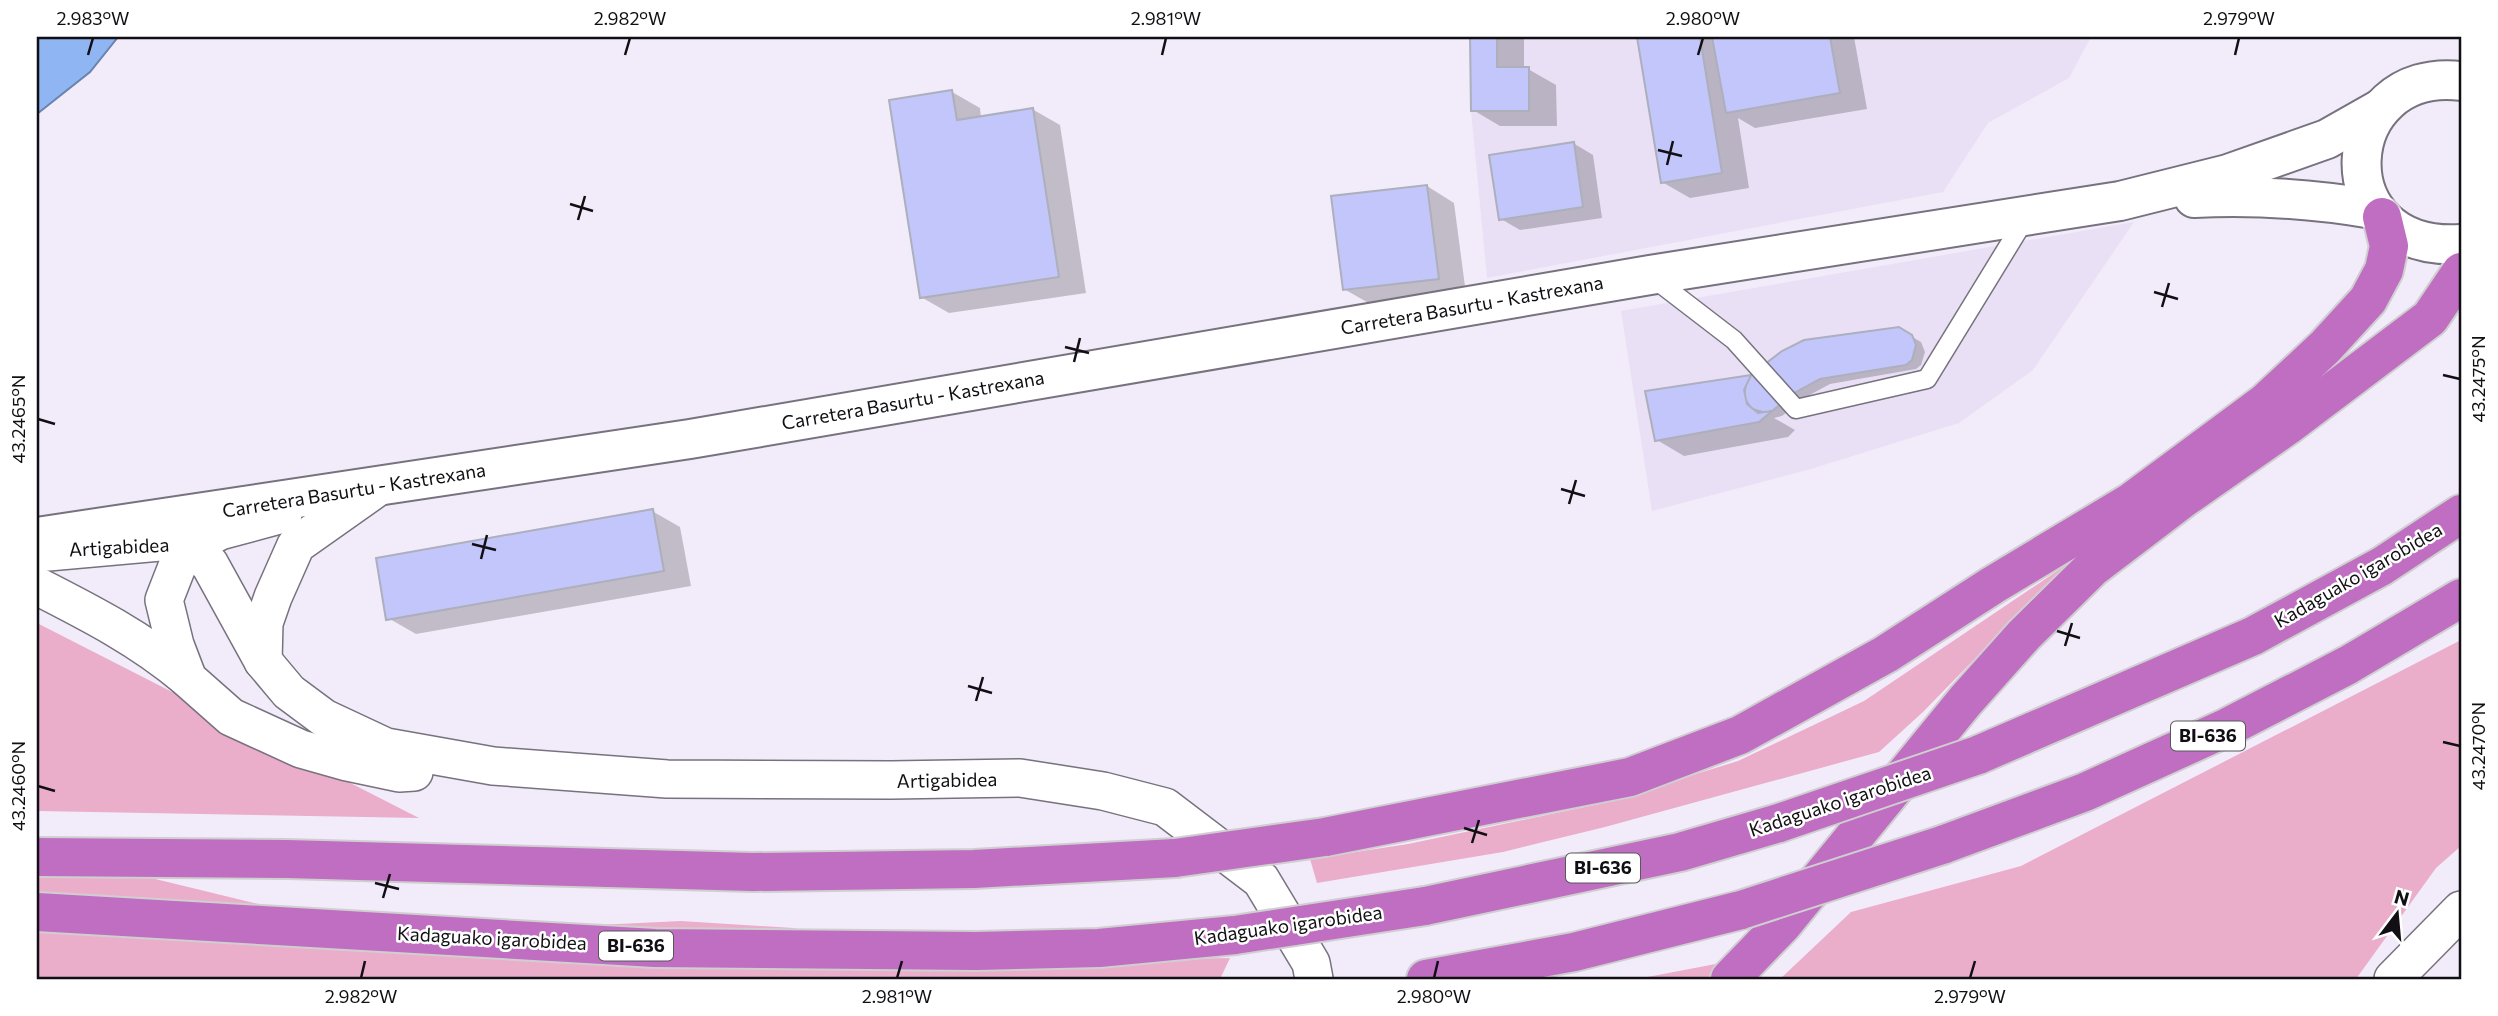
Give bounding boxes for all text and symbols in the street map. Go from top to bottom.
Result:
text: 2.983°W [57,7,129,29]
text: 2.982°W [594,7,666,29]
text: 2.981°W [1131,7,1201,29]
text: 2.980°W [1666,7,1740,29]
text: 2.979°W [2203,7,2275,29]
street label: Carretera Basurtu - Kastrexana [1339,270,1605,339]
text: 43.2475°N [2467,336,2489,422]
street label: Carretera Basurtu - Kastrexana [780,365,1046,434]
text: 43.2465°N [7,375,29,463]
street label: Carretera Basurtu - Kastrexana [221,457,487,522]
street label: Kadaguako igarobidea [2270,517,2446,632]
street label: Artigabidea [68,532,170,561]
text: 43.2470°N [2467,702,2489,790]
road number: BI-636 [2171,722,2245,750]
text: 43.2460°N [7,741,29,831]
street label: Kadaguako igarobidea [1746,760,1934,841]
street label: Artigabidea [897,767,997,792]
road number: BI-636 [1566,854,1640,882]
north arrow [2362,880,2432,950]
text: N [2392,884,2412,910]
street label: Kadaguako igarobidea [1192,900,1384,949]
street label: Kadaguako igarobidea [397,921,587,954]
road number: BI-636 [599,931,673,960]
text: 2.982°W [325,985,397,1007]
text: 2.981°W [862,985,932,1007]
text: 2.980°W [1397,985,1471,1007]
text: 2.979°W [1934,985,2006,1007]

